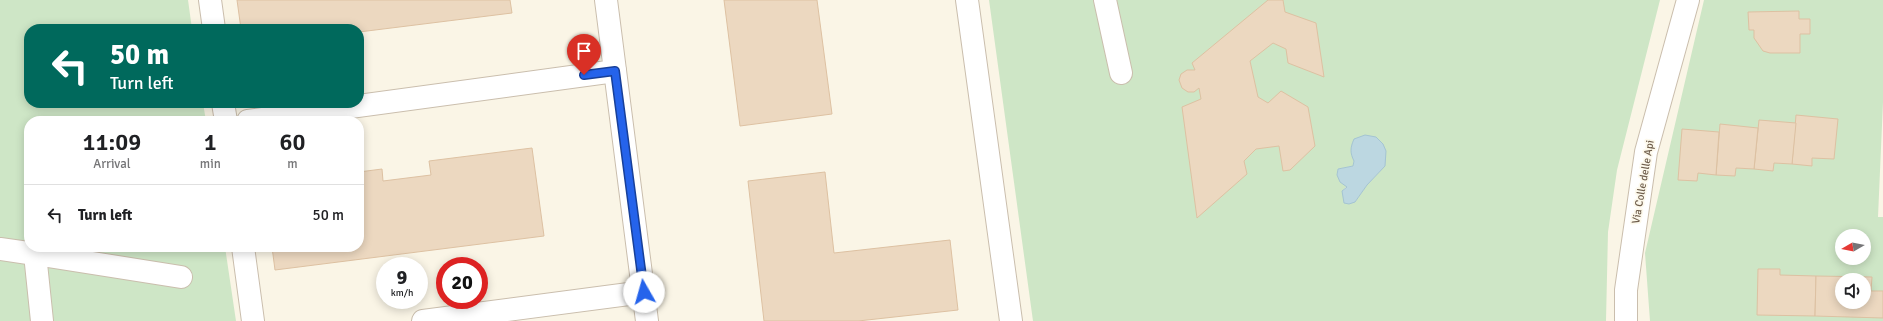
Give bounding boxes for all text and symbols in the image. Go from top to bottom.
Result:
pin [567,34,601,75]
text: 50 m [110,38,169,72]
icon: left [44,40,96,92]
icon: arrive [573,40,595,62]
text: Turn left [110,72,173,94]
text: 11:09 [83,127,141,157]
text: 1 [204,127,217,157]
text: 60 [279,127,305,157]
street label: Via Colle delle Api [1629,139,1657,225]
text: Arrival [93,156,131,172]
text: min [200,156,221,172]
text: m [287,156,298,172]
icon: left [44,204,66,226]
text: Turn left [78,206,132,224]
text: 50 m [313,206,344,224]
north arrow [1835,229,1871,265]
map controls [1835,229,1871,309]
speed limit sign: 20 [436,257,488,309]
text: 9 [397,265,407,290]
position arrow [623,271,665,313]
button: sound [1835,273,1871,309]
text: km/h [391,287,413,299]

